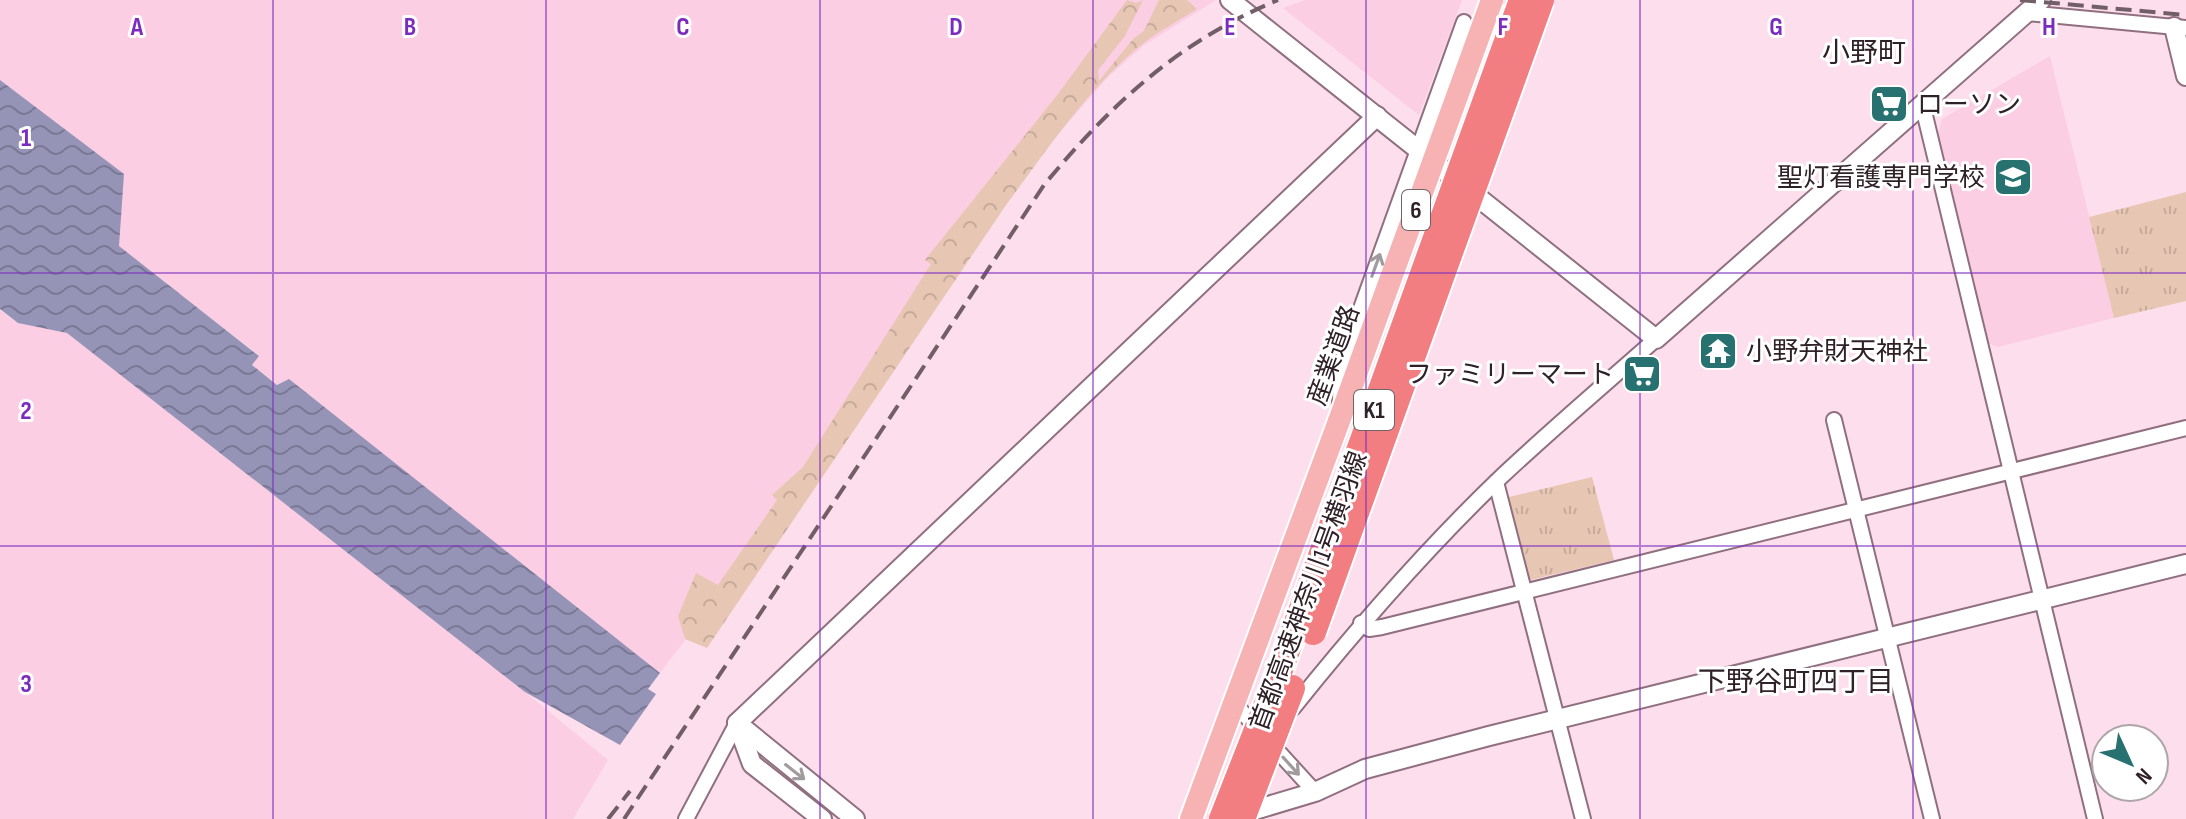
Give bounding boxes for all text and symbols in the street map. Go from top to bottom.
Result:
text: A [130,12,144,43]
text: B [404,12,416,43]
text: C [676,12,690,43]
text: D [949,12,963,43]
text: E [1224,12,1236,43]
text: F [1498,12,1509,43]
text: G [1769,12,1783,43]
text: H [2042,12,2056,43]
district label: 小野町 [1822,37,1906,70]
supermarket icon: ローソン [1868,83,1910,125]
place label: ローソン [1917,90,2021,121]
text: 1 [21,123,31,154]
school or university icon: 聖灯看護専門学校 [1992,156,2034,198]
place label: 聖灯看護専門学校 [1777,163,1985,194]
road number: 6 [1402,190,1430,230]
one-way arrow [1370,253,1384,278]
street label: 産業道路 [1302,301,1367,410]
temple icon: 小野弁財天神社 [1697,330,1739,372]
place label: 小野弁財天神社 [1746,337,1928,368]
supermarket icon: ファミリーマート [1621,353,1663,395]
place label: ファミリーマート [1406,360,1614,391]
road number: K1 [1354,390,1394,430]
text: 2 [20,396,32,427]
street label: 首都高速神奈川1号横羽線 [1244,448,1374,735]
district label: 下野谷町四丁目 [1698,666,1894,699]
text: 3 [20,669,32,700]
north arrow [2090,723,2170,803]
one-way arrow [1282,755,1300,775]
text: N [2130,762,2157,789]
one-way arrow [784,763,805,781]

